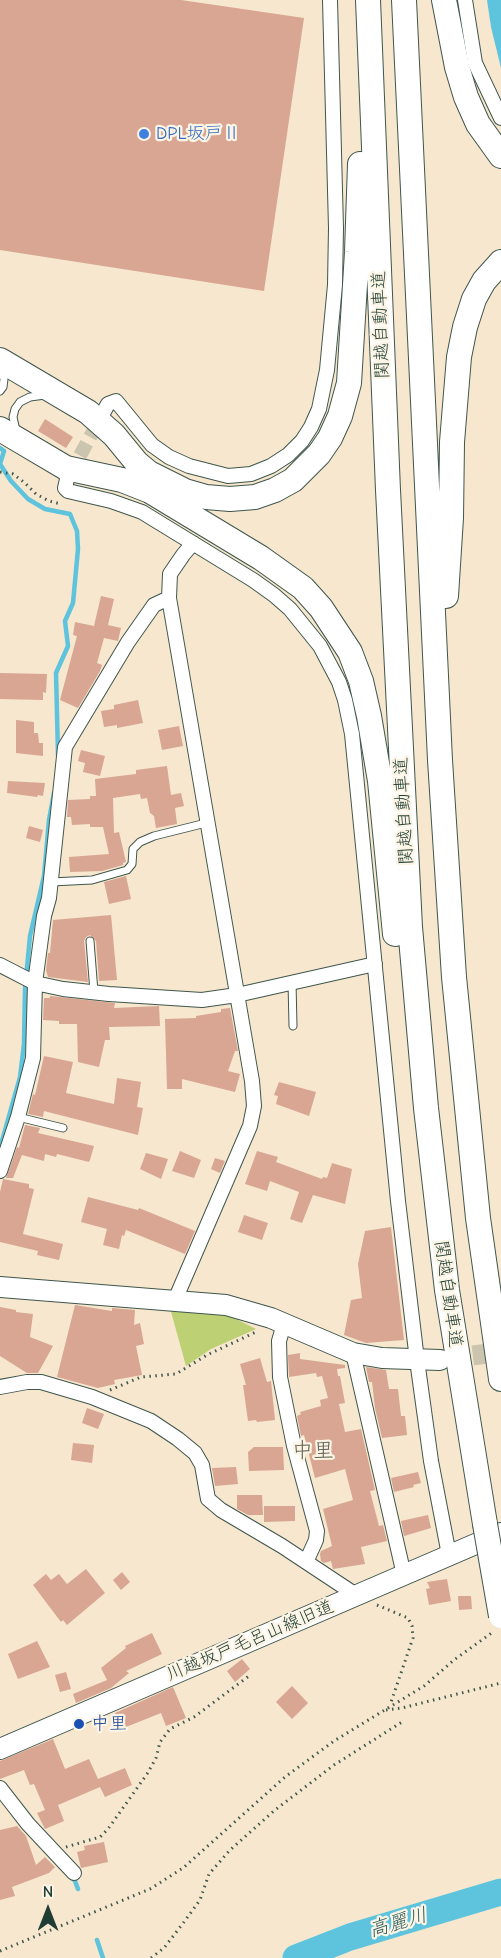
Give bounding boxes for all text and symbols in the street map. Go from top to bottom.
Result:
place label: DPL坂戸Ⅱ [156,123,240,145]
marker: DPL坂戸Ⅱ [137,127,151,141]
street label: 関越自動車道 [368,271,394,379]
street label: 関越自動車道 [390,757,418,865]
street label: 関越自動車道 [430,1239,466,1349]
district label: 中里 [292,1438,334,1464]
street label: 川越坂戸毛呂山線旧道 [163,1596,337,1686]
place label: 中里 [91,1713,127,1735]
marker: 中里 [72,1717,86,1731]
north arrow [18,1880,78,1940]
text: N [43,1883,53,1901]
water label: 高麗川 [366,1903,430,1943]

